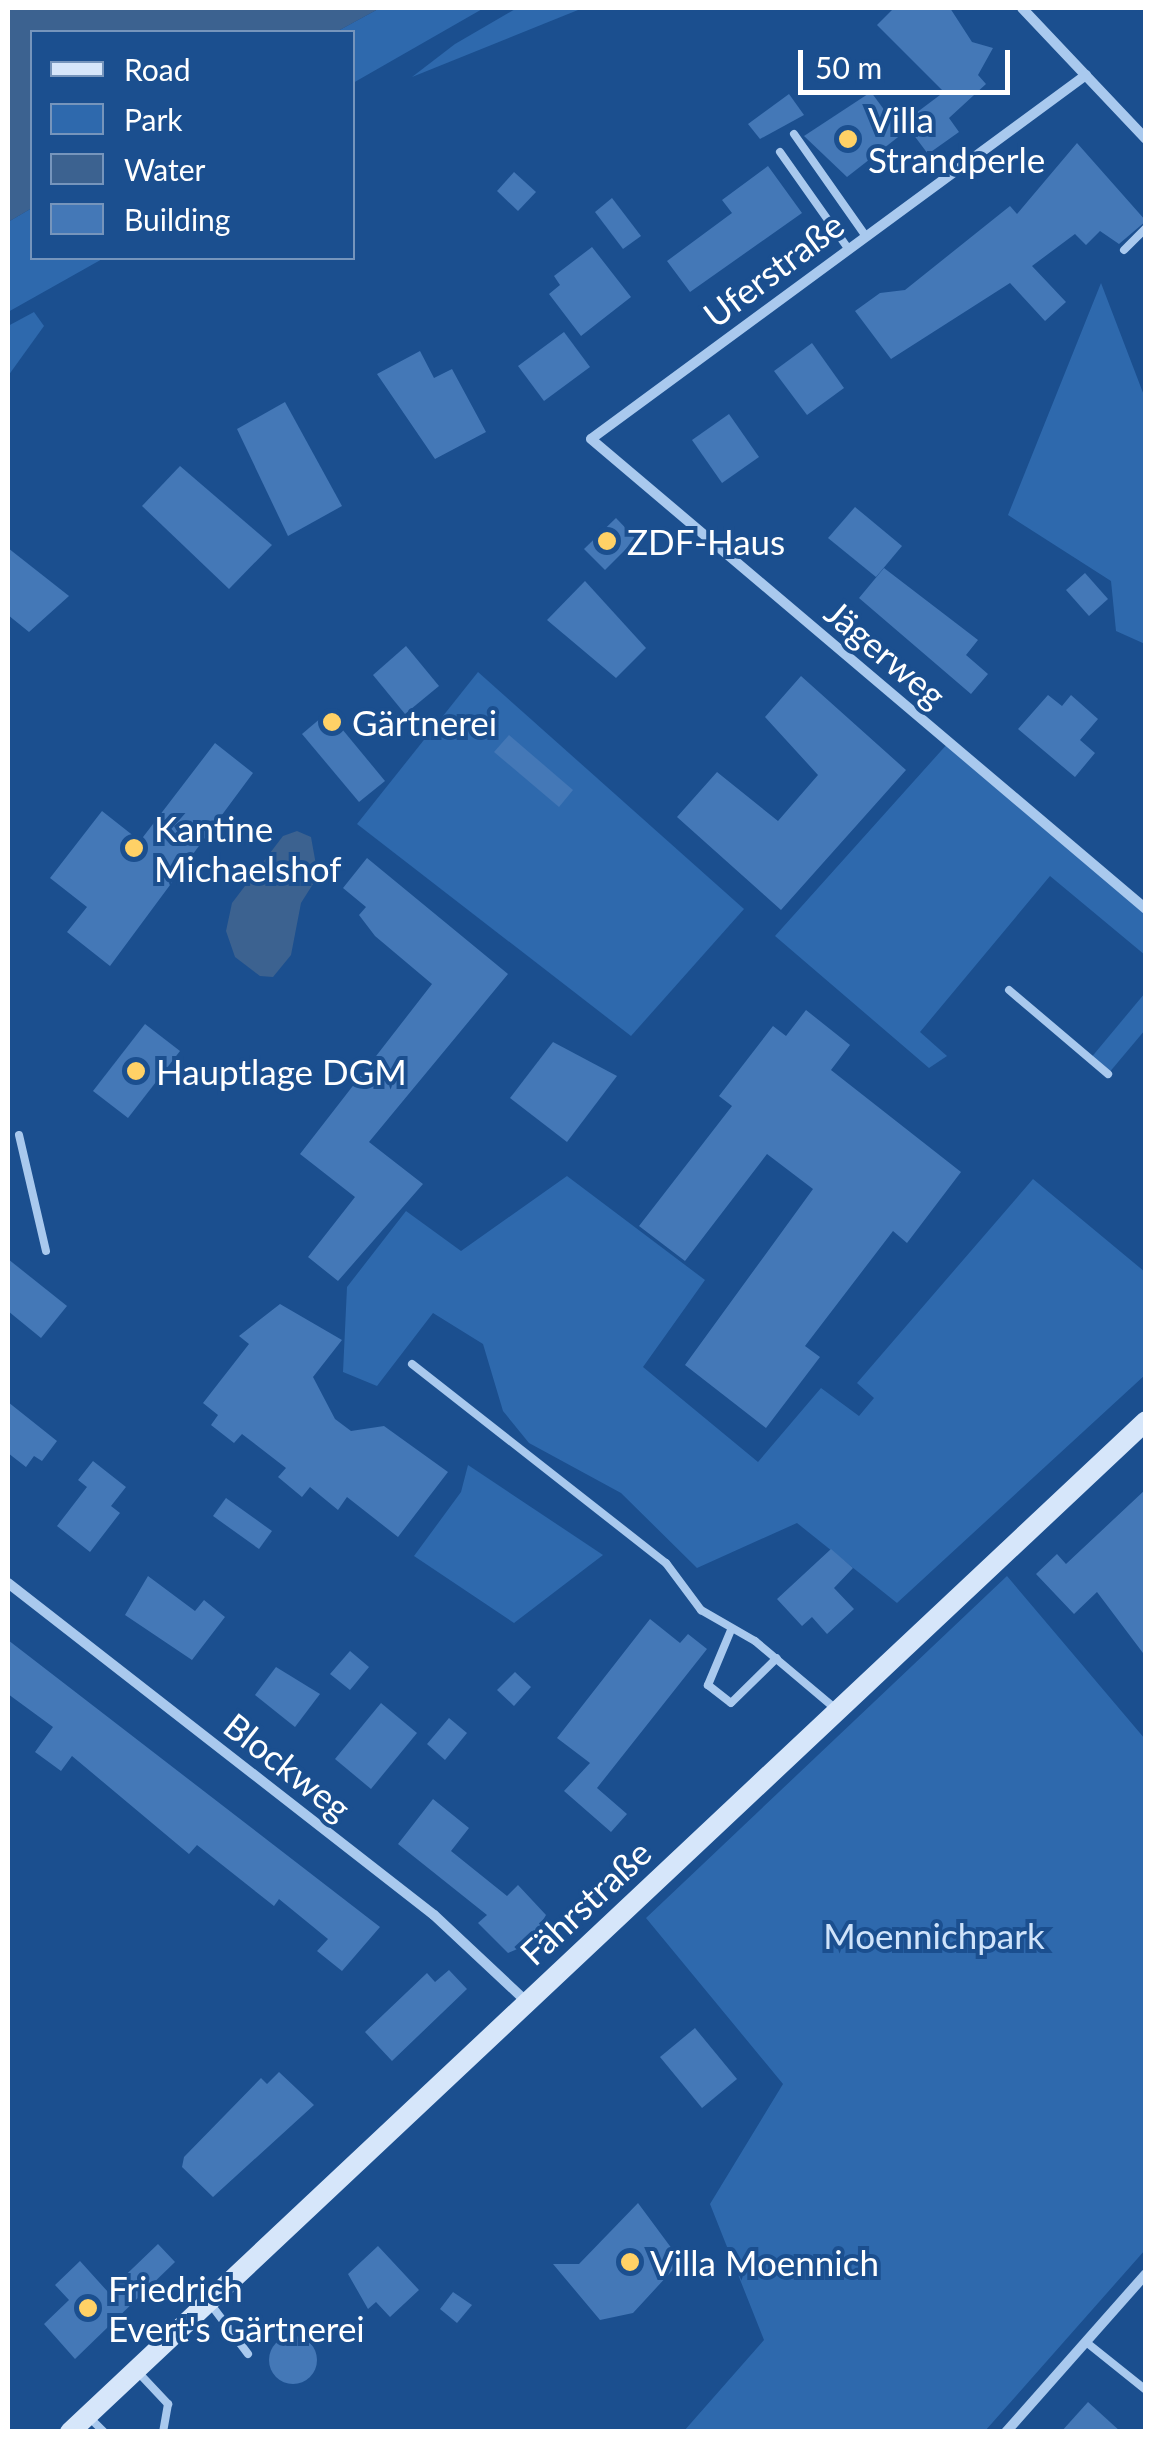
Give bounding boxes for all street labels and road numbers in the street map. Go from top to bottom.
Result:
street label: Uferstraße [695,203,851,335]
street label: Jägerweg [817,590,955,716]
street label: Blockweg [216,1704,360,1828]
street label: Fährstraße [511,1831,659,1973]

